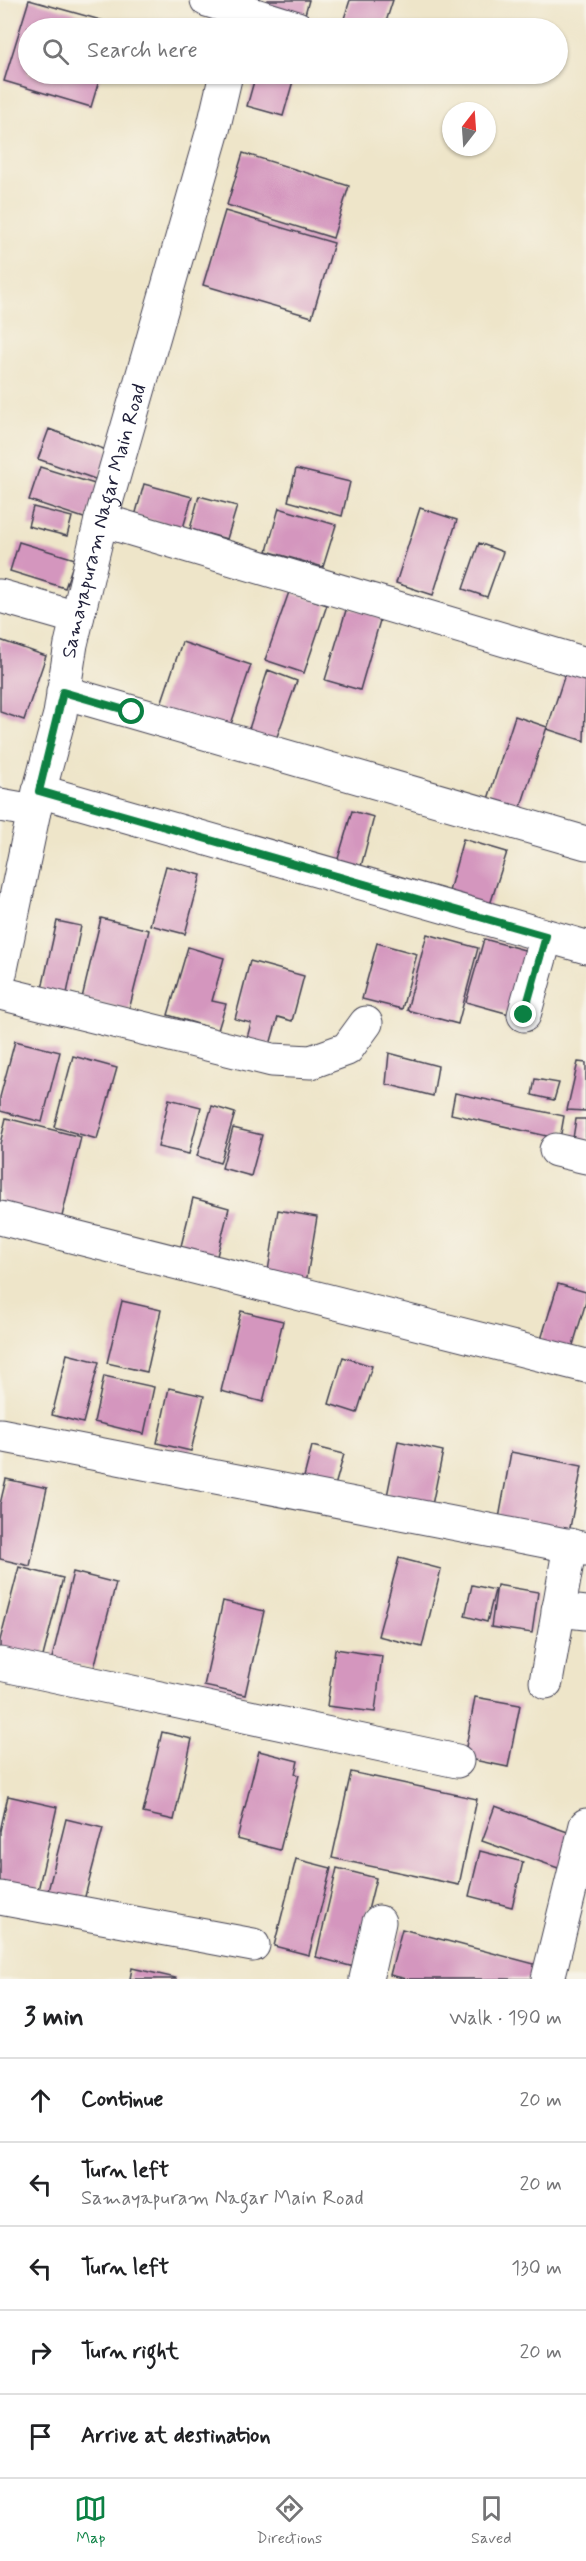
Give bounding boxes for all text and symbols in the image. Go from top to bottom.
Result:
search box [18,18,568,84]
icon: search [39,35,72,68]
text: Search here [87,37,198,65]
north arrow [442,102,496,156]
street label: Samayapuram Nagar Main Road [55,381,153,660]
route start [118,698,144,724]
route end [510,1001,536,1027]
text: 3 min [24,2001,84,2035]
text: Walk · 190 m [449,2005,562,2032]
icon: ahead [24,2084,57,2117]
text: Continue [81,2086,163,2114]
text: 20 m [519,2087,562,2114]
text: Turn left [81,2157,169,2185]
icon: left [24,2168,57,2201]
text: 20 m [519,2171,562,2198]
text: Samayapuram Nagar Main Road [81,2185,364,2212]
icon: left [24,2252,57,2285]
text: Turn left [81,2254,169,2282]
text: 130 m [511,2255,562,2282]
icon: right [24,2336,57,2369]
text: Turn right [81,2338,179,2366]
text: 20 m [519,2339,562,2366]
icon: arrive [24,2420,57,2453]
text: Arrive at destination [81,2422,271,2450]
tab: Map [74,2492,107,2549]
tab: Directions [256,2492,322,2549]
tab: Saved [471,2492,512,2549]

